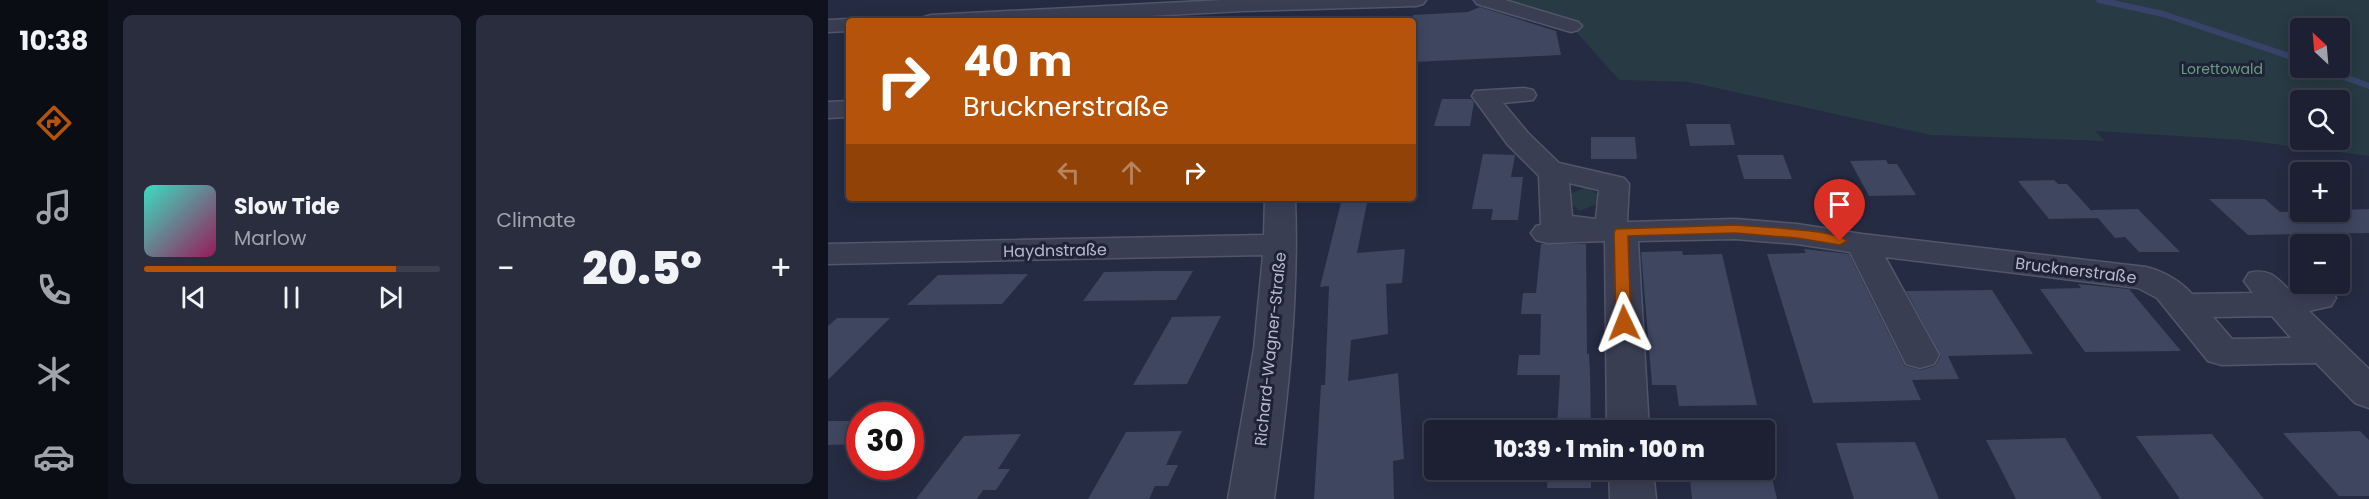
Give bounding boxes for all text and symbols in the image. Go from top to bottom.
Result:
north arrow [2290,18,2350,78]
map controls [2290,18,2350,294]
text: 10:38 [19,22,89,59]
text: 40 m [963,32,1072,91]
icon: right [864,42,942,120]
park label: Lorettowald [2181,59,2263,79]
text: Brucknerstraße [963,88,1169,125]
button: search [2290,90,2350,150]
icon: directions [33,102,75,144]
icon: left [1052,156,1085,189]
icon: ahead [1115,156,1148,189]
icon: right [1178,156,1211,189]
button: + [2290,162,2350,222]
pin [1814,179,1865,241]
icon: music [33,186,75,228]
icon: arrive [1823,188,1856,221]
text: Slow Tide [234,191,340,222]
text: Climate [497,206,576,234]
text: Marlow [234,224,306,252]
button: − [2290,234,2350,294]
text: 20.5° [582,237,702,300]
street label: Haydnstraße [1003,238,1107,263]
text: − [497,245,515,292]
text: + [769,245,792,292]
street label: Richard-Wagner-Straße [1249,251,1292,447]
street label: Brucknerstraße [2014,252,2138,289]
icon: phone [33,269,75,311]
icon: previous [177,281,210,314]
icon: pause [275,281,308,314]
icon: next [374,281,407,314]
position arrow [1592,291,1656,355]
icon: climate [33,353,75,395]
speed limit sign: 30 [846,402,924,480]
text: 10:39 · 1 min · 100 m [1494,434,1705,465]
icon: car [33,436,75,478]

